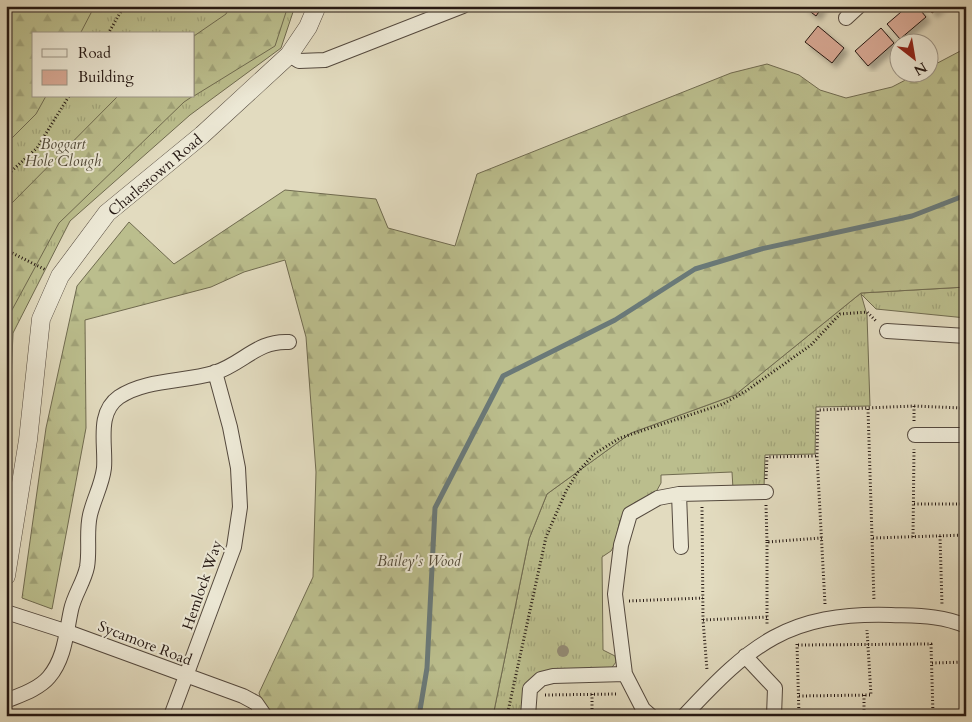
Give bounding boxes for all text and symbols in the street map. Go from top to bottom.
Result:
legend [32,32,195,98]
north arrow [890,32,940,82]
text: Road [78,43,111,63]
text: N [910,57,931,80]
text: Building [78,67,134,87]
street label: Charlestown Road [103,130,207,220]
park label: Boggart Hole Clough [25,134,102,171]
street label: Hemlock Way [177,537,227,633]
park label: Bailey's Wood [377,551,462,571]
street label: Sycamore Road [95,616,195,670]

